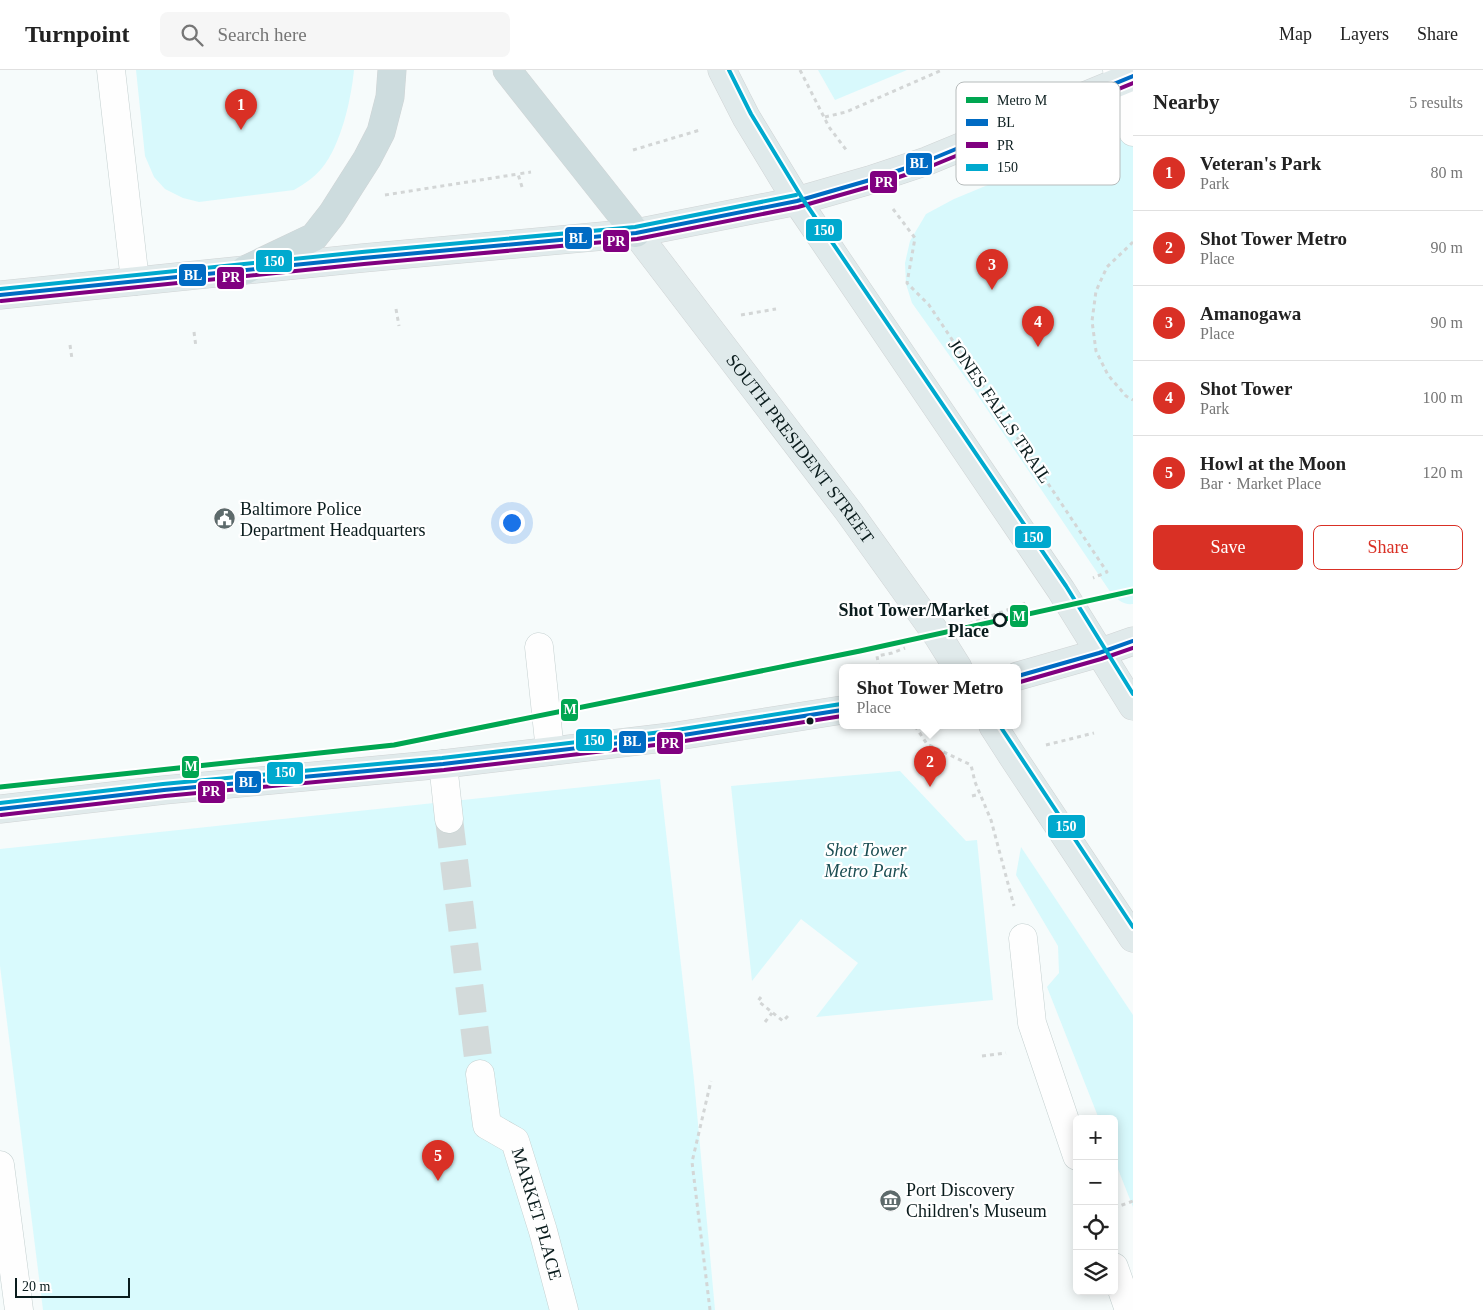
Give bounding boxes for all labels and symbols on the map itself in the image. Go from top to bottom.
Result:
legend [956,82,1120,185]
pin: 1 [225,89,257,130]
text: Metro M [997,93,1048,108]
text: BL [997,115,1015,130]
text: PR [997,138,1015,153]
line badge: BL [905,152,933,176]
text: BL [910,156,928,171]
text: 150 [997,160,1018,175]
line badge: PR [869,170,898,194]
text: PR [875,175,894,190]
line badge: 150 [805,218,843,242]
text: 150 [814,223,835,238]
line badge: BL [564,226,593,250]
line badge: PR [602,229,630,253]
text: BL [569,231,587,246]
text: PR [607,234,626,249]
line badge: 150 [255,249,293,273]
pin: 3 [976,249,1008,290]
text: 150 [264,254,285,269]
line badge: BL [178,263,207,287]
line badge: PR [216,266,245,290]
text: BL [184,268,202,283]
text: PR [222,270,241,285]
pin: 4 [1022,306,1054,347]
street label: JONES FALLS TRAIL [944,335,1056,487]
street label: SOUTH PRESIDENT STREET [722,350,878,547]
place label: Baltimore Police Department Headquarters [240,499,425,540]
public building icon: Baltimore Police Department Headquarters [212,507,236,531]
your location [499,510,525,536]
line badge: 150 [1014,525,1052,549]
text: 150 [1023,530,1044,545]
place label: Shot Tower/Market Place [839,600,989,641]
line badge: M [1009,604,1029,628]
text: M [1012,609,1026,624]
marker: Shot Tower/Market Place [993,613,1007,627]
line badge: M [560,698,579,722]
text: M [563,702,577,717]
unlabelled marker [805,716,815,726]
line badge: 150 [575,728,613,752]
line badge: BL [618,730,647,754]
line badge: PR [656,731,684,755]
text: 150 [584,733,605,748]
text: BL [623,734,641,749]
text: PR [661,736,680,751]
pin: 2 [914,746,946,787]
line badge: M [181,755,200,779]
text: M [184,759,198,774]
line badge: 150 [266,761,304,785]
text: 150 [275,765,296,780]
line badge: BL [234,770,262,794]
text: BL [239,775,257,790]
line badge: PR [197,780,226,804]
text: PR [202,784,221,799]
line badge: 150 [1047,814,1086,839]
text: 150 [1056,819,1077,834]
park label: Shot Tower Metro Park [824,840,908,881]
pin: 5 [422,1140,454,1181]
street label: MARKET PLACE [508,1145,566,1283]
place label: Port Discovery Children's Museum [906,1180,1047,1221]
museum icon: Port Discovery Children's Museum [878,1188,902,1212]
scale bar [15,1275,130,1298]

